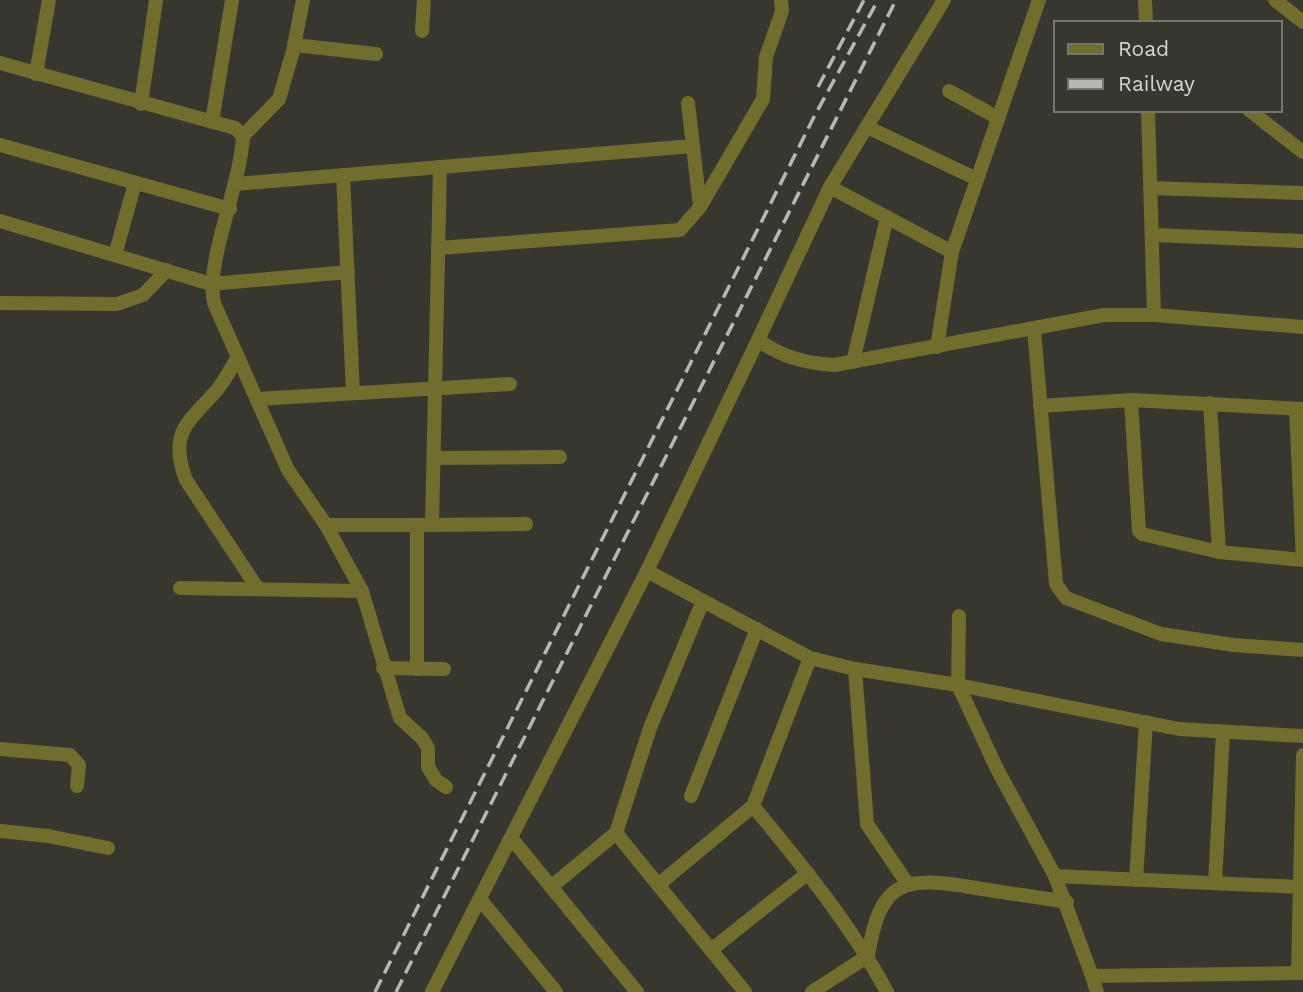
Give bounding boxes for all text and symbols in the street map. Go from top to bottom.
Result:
legend [1054,21,1282,112]
text: Road [1118,36,1169,61]
text: Railway [1118,71,1195,96]

